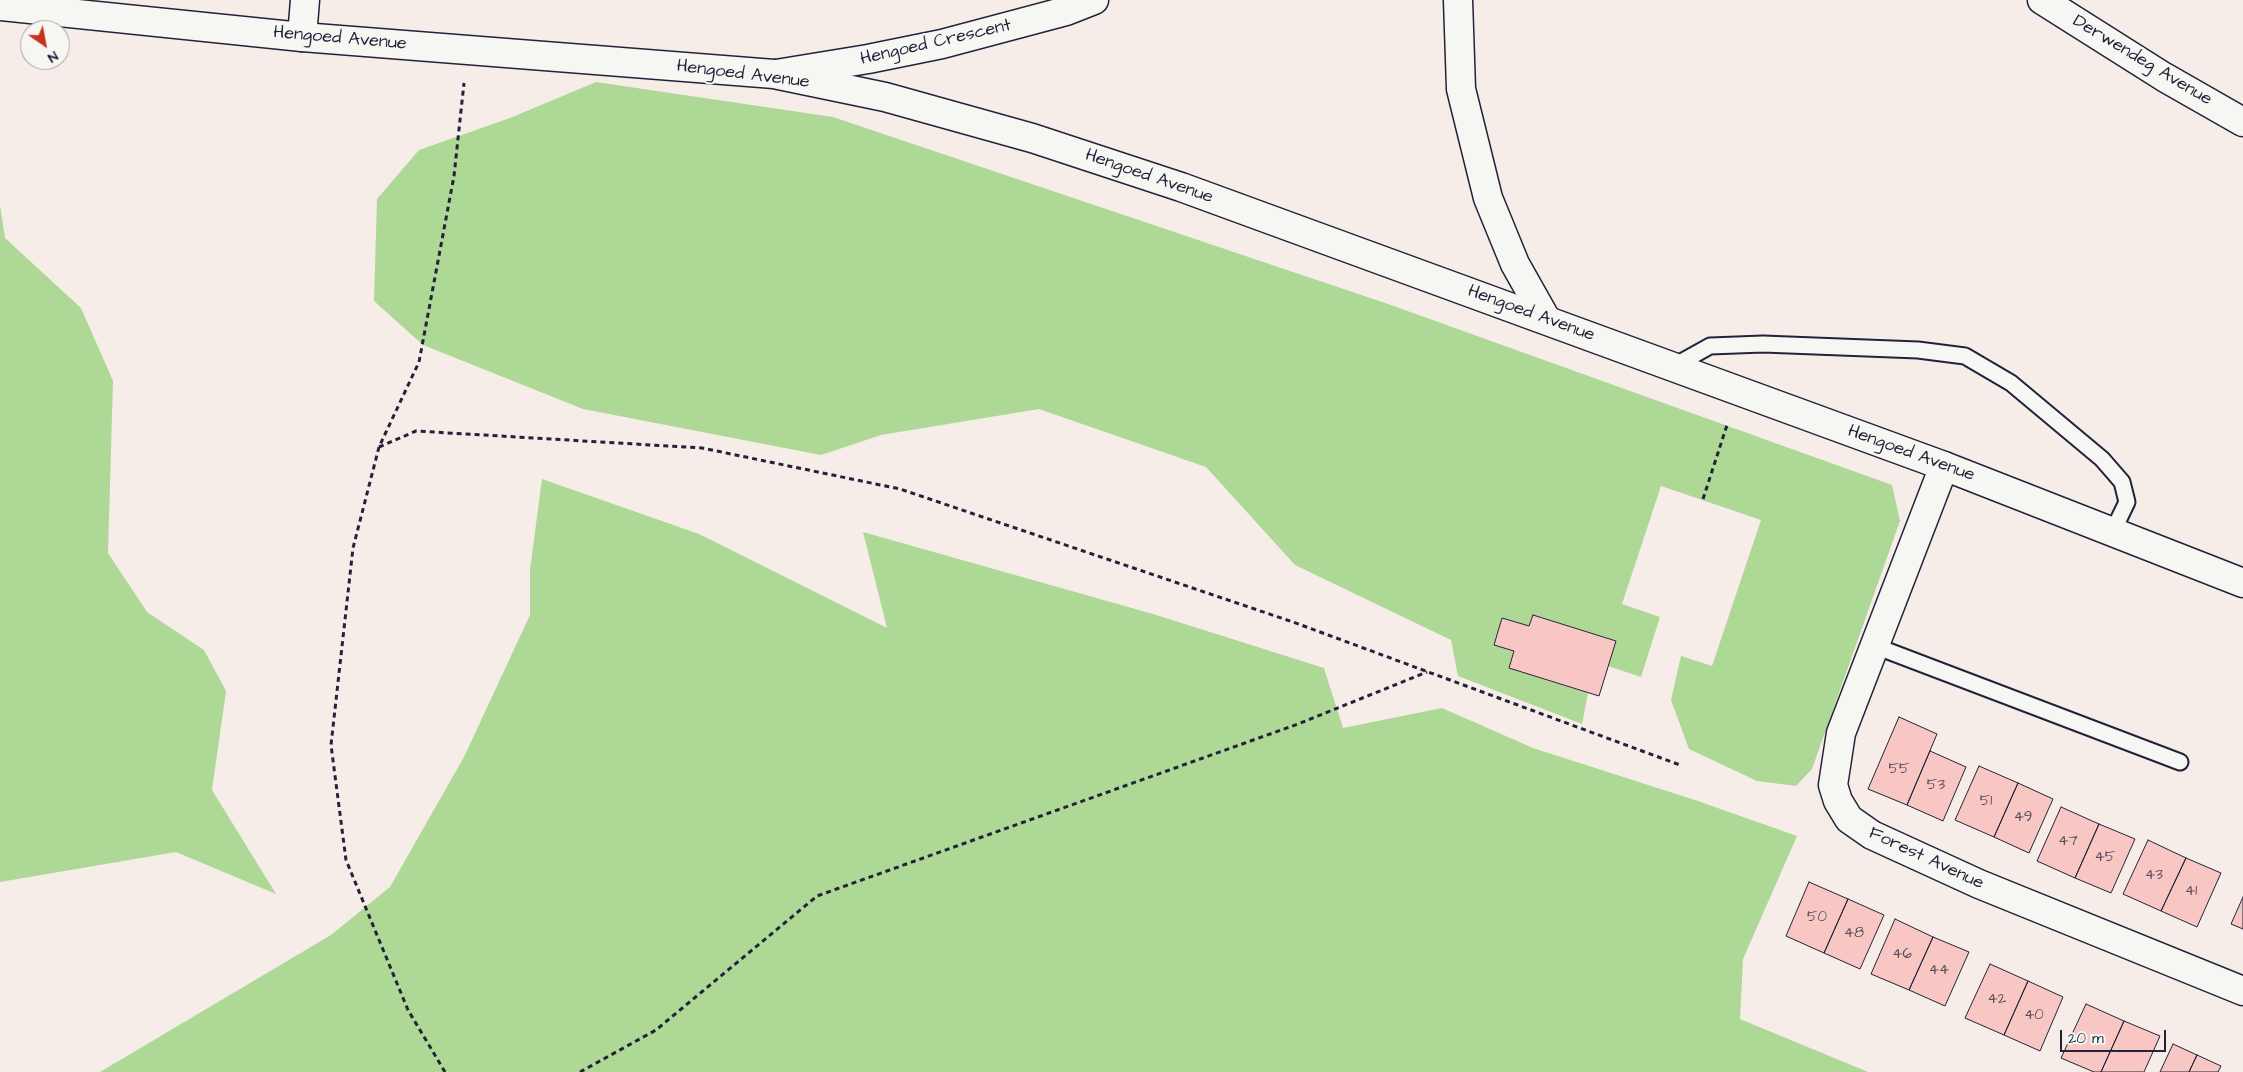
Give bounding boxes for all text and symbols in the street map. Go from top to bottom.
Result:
street label: Derwendeg Avenue [2068,11,2216,111]
street label: Hengoed Crescent [859,15,1013,71]
north arrow [20,20,70,70]
street label: Hengoed Avenue [272,22,408,56]
text: N [43,46,62,68]
street label: Hengoed Avenue [675,56,811,94]
street label: Hengoed Avenue [1082,145,1216,209]
street label: Hengoed Avenue [1464,281,1598,347]
street label: Hengoed Avenue [1844,421,1978,487]
house number: 55 [1888,761,1910,779]
house number: 53 [1927,777,1945,795]
house number: 51 [1980,793,1992,811]
house number: 49 [2014,809,2032,827]
street label: Forest Avenue [1865,823,1987,895]
house number: 47 [2058,833,2078,851]
house number: 45 [2095,849,2115,867]
house number: 43 [2145,867,2163,885]
house number: 41 [2185,883,2197,901]
house number: 50 [1807,909,1827,927]
house number: 48 [1844,925,1864,943]
house number: 46 [1892,946,1912,964]
house number: 44 [1929,962,1949,980]
house number: 42 [1988,991,2006,1009]
house number: 40 [2024,1007,2044,1025]
scale bar [2063,1020,2169,1052]
text: 20 m [2068,1028,2104,1049]

